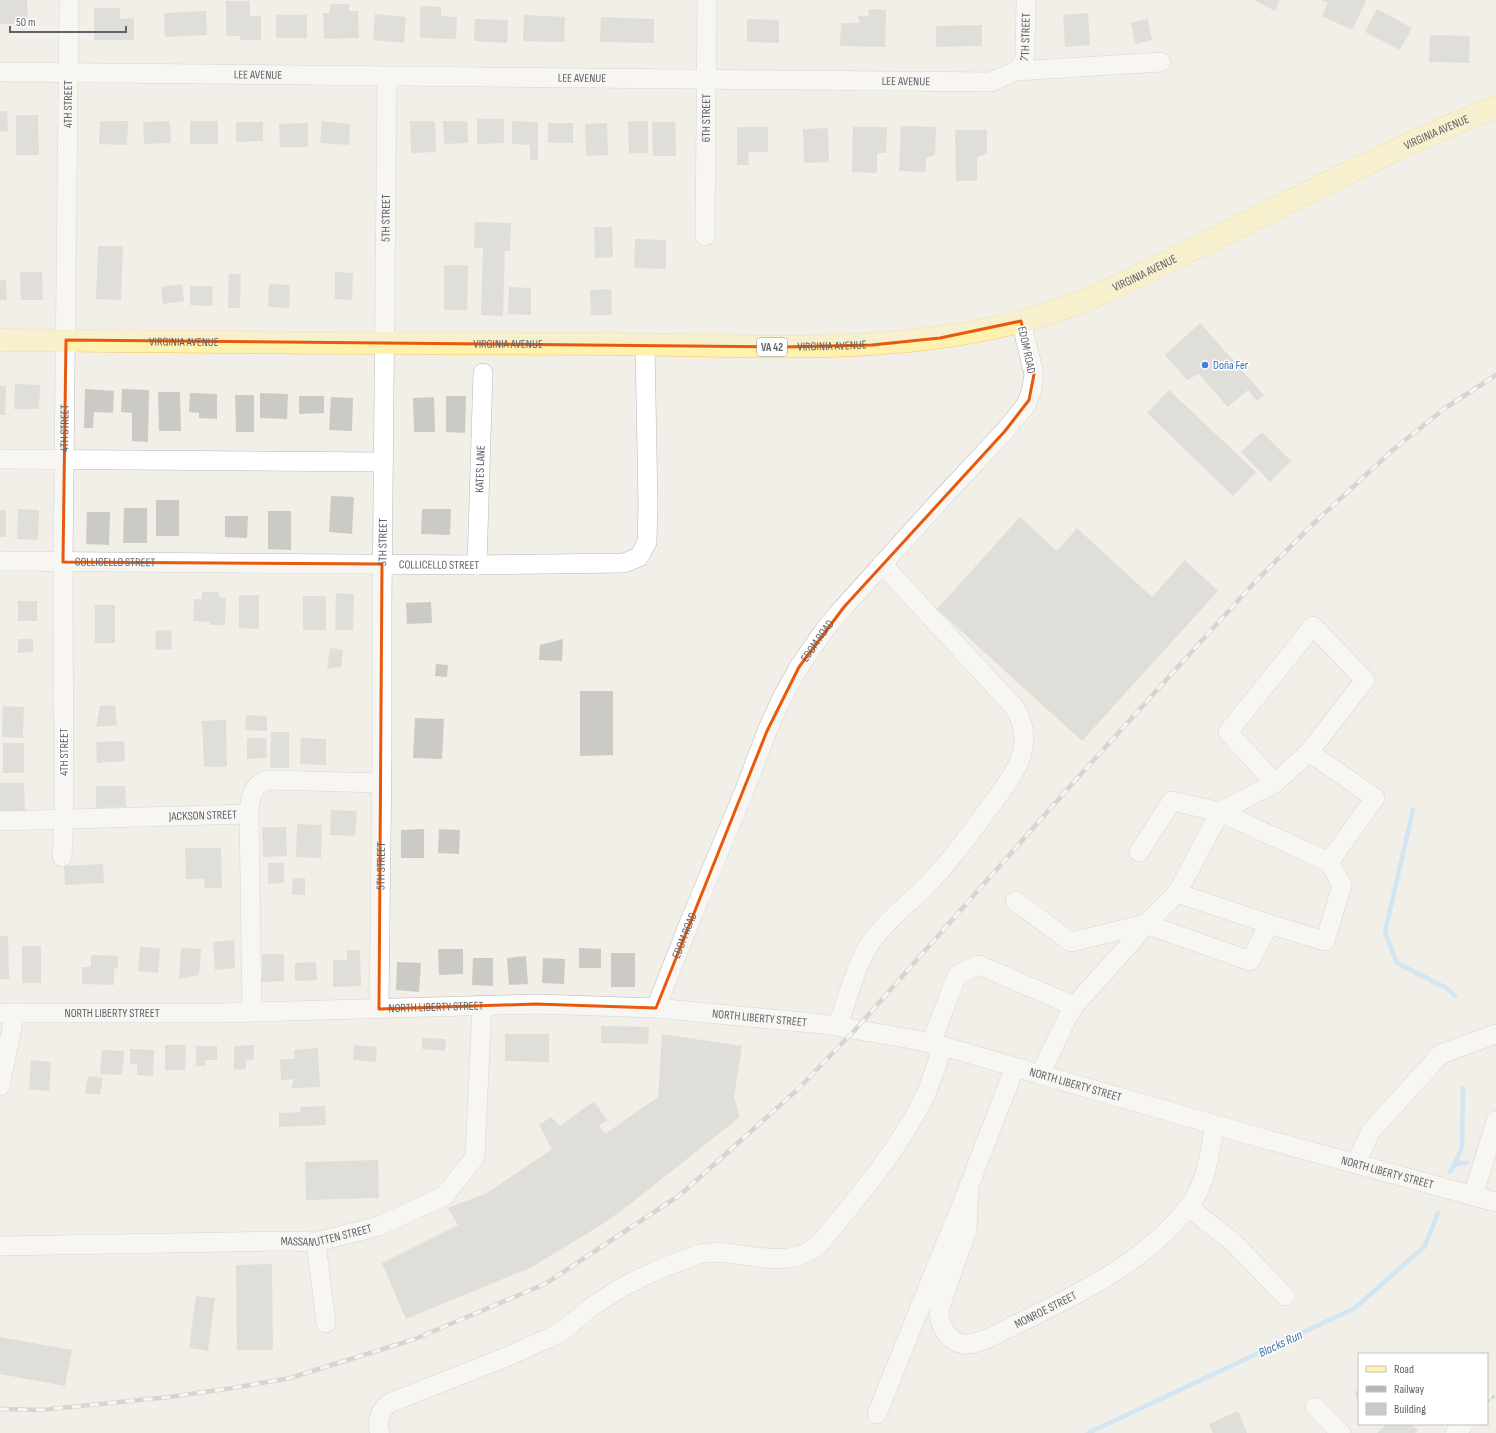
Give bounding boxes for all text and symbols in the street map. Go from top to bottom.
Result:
scale bar [10,8,126,34]
street label: 7TH STREET [1017,13,1034,63]
text: 50 m [16,15,36,30]
street label: LEE AVENUE [234,67,282,83]
street label: LEE AVENUE [558,71,606,86]
street label: LEE AVENUE [882,74,930,89]
street label: 4TH STREET [61,80,76,128]
street label: 6TH STREET [699,94,714,142]
street label: VIRGINIA AVENUE [1402,112,1471,153]
street label: 5TH STREET [378,194,394,242]
street label: VIRGINIA AVENUE [1110,251,1180,295]
street label: EDOM ROAD [1014,325,1039,375]
street label: VIRGINIA AVENUE [149,334,219,350]
street label: VIRGINIA AVENUE [473,337,543,352]
street label: VIRGINIA AVENUE [797,337,867,355]
road number: VA 42 [757,338,787,356]
place label: Doña Fer [1213,358,1249,373]
marker: Doña Fer [1200,360,1210,370]
street label: 4TH STREET [57,404,73,452]
street label: KATES LANE [472,445,489,493]
street label: 5TH STREET [375,518,391,566]
street label: COLLICELLO STREET [75,555,155,570]
street label: COLLICELLO STREET [399,557,479,573]
street label: EDOM ROAD [798,617,838,665]
street label: 4TH STREET [57,728,72,776]
street label: JACKSON STREET [168,807,237,824]
street label: 5TH STREET [373,842,389,890]
street label: EDOM ROAD [669,910,701,961]
street label: NORTH LIBERTY STREET [388,998,484,1016]
street label: NORTH LIBERTY STREET [65,1006,160,1021]
street label: NORTH LIBERTY STREET [711,1006,807,1030]
street label: NORTH LIBERTY STREET [1028,1065,1123,1105]
street label: NORTH LIBERTY STREET [1339,1153,1435,1193]
street label: MASSANUTTEN STREET [281,1221,374,1250]
street label: MONROE STREET [1012,1288,1080,1332]
water label: Blacks Run [1256,1327,1305,1361]
legend [1358,1353,1488,1425]
text: Road [1394,1362,1414,1377]
text: Railway [1394,1382,1425,1397]
text: Building [1394,1402,1426,1417]

